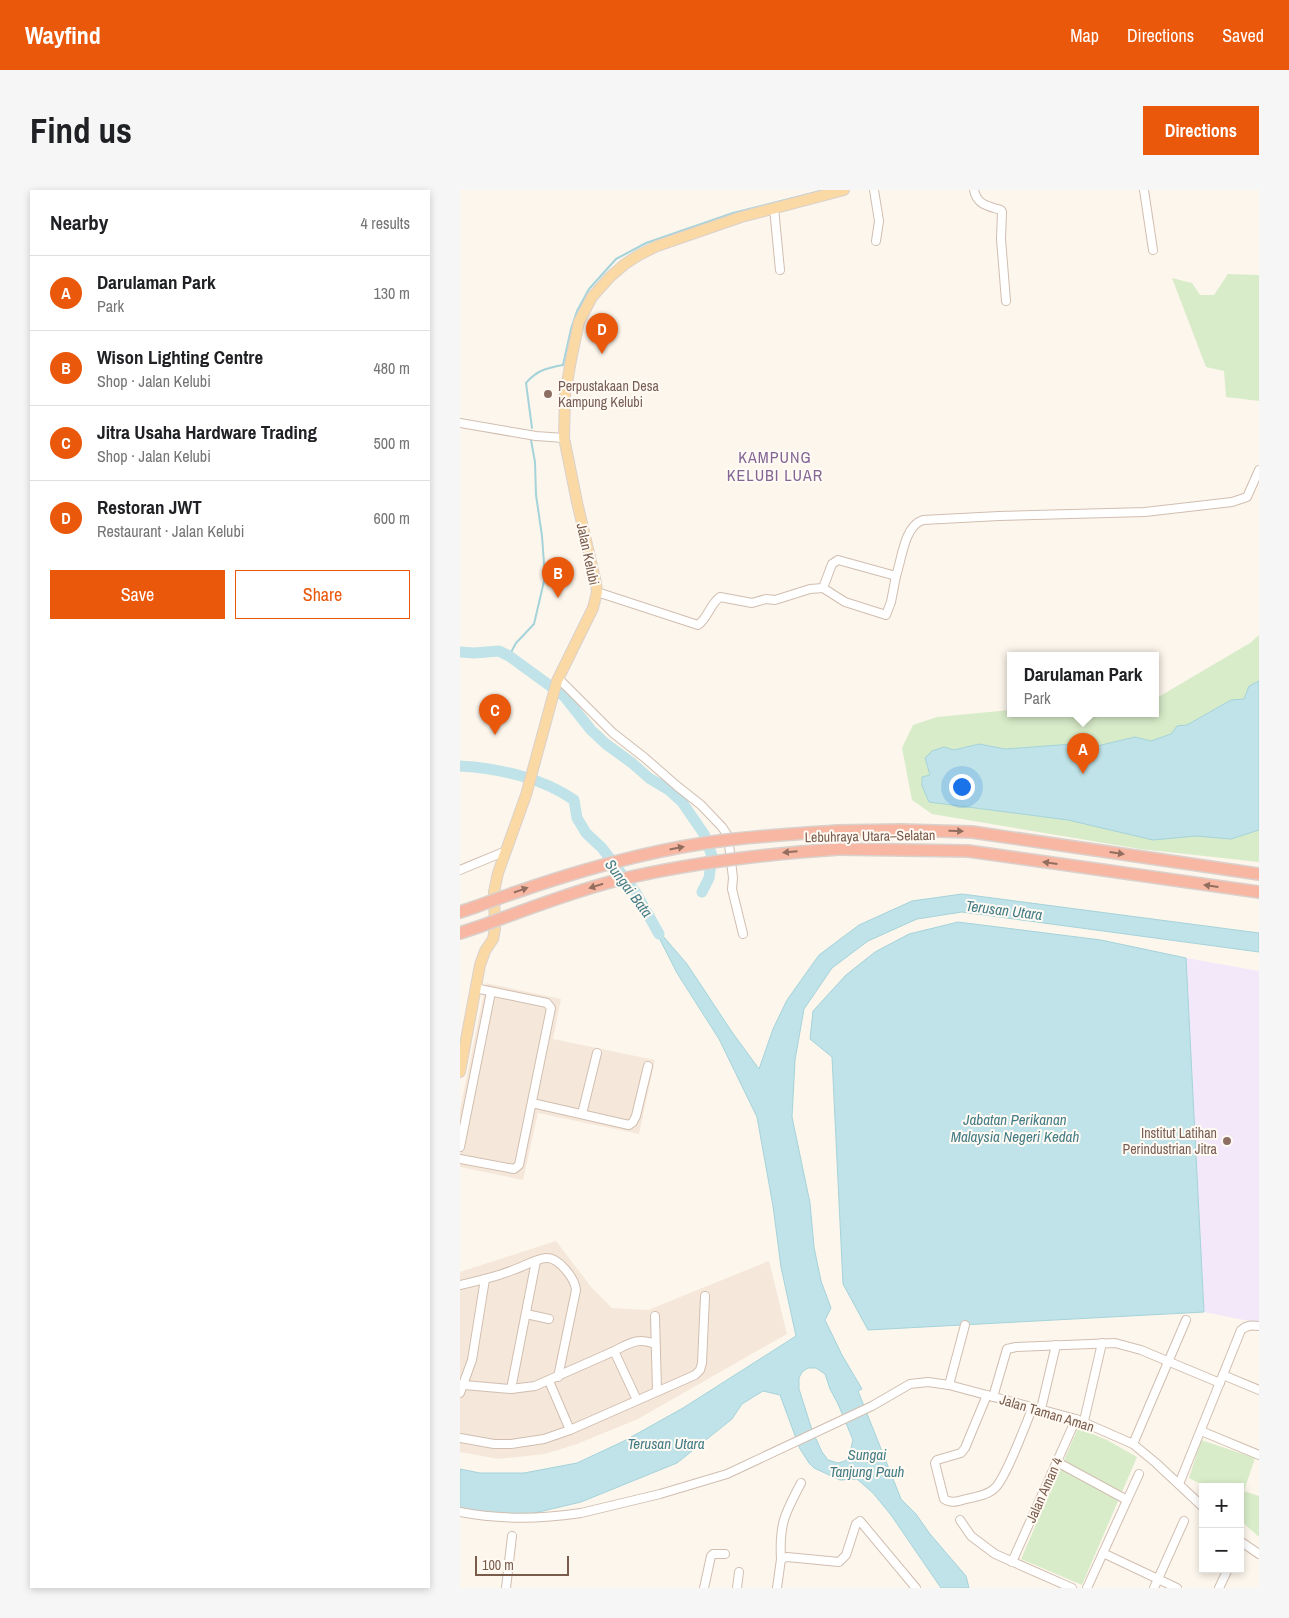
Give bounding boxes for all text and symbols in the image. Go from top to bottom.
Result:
text: Wayfind [25,19,101,51]
text: Map [1070,23,1099,48]
text: Directions [1127,23,1194,48]
text: Saved [1222,23,1264,48]
button: Directions [1143,106,1259,155]
text: Find us [30,107,132,154]
text: Nearby [50,208,108,237]
text: 4 results [360,212,410,234]
text: Darulaman Park [97,269,216,295]
text: A [61,282,71,304]
text: 130 m [374,282,410,304]
text: Park [97,295,124,317]
pin: D [586,313,618,354]
text: Wison Lighting Centre [97,344,263,370]
text: B [61,357,71,379]
text: 480 m [374,357,410,379]
text: Shop · Jalan Kelubi [97,370,211,392]
place label: Perpustakaan Desa Kampung Kelubi [558,377,659,411]
marker: Perpustakaan Desa Kampung Kelubi [542,388,554,400]
text: Jitra Usaha Hardware Trading [97,419,317,445]
text: C [61,432,71,454]
text: 500 m [374,432,410,454]
text: Shop · Jalan Kelubi [97,445,211,467]
district label: KAMPUNG KELUBI LUAR [727,446,823,486]
text: Restoran JWT [97,494,202,520]
text: D [61,507,71,529]
text: 600 m [374,507,410,529]
text: Restaurant · Jalan Kelubi [97,520,244,542]
street label: Jalan Kelubi [573,521,603,587]
pin: B [542,557,574,598]
button: Save [50,570,225,619]
button: Share [235,570,410,619]
popup [1007,652,1159,717]
text: Darulaman Park [1024,661,1142,687]
text: Park [1024,687,1051,709]
pin: C [479,694,511,735]
pin: A [1067,733,1099,774]
your location [949,774,975,800]
street label: Lebuhraya Utara–Selatan [804,826,936,846]
one-way arrow [949,827,965,835]
one-way arrow [670,844,685,852]
one-way arrow [782,849,798,857]
one-way arrow [1110,849,1126,857]
water label: Sungai Bata [600,855,658,921]
one-way arrow [1041,858,1057,866]
one-way arrow [1202,881,1218,889]
one-way arrow [588,883,603,891]
one-way arrow [513,886,528,893]
water label: Terusan Utara [965,895,1044,925]
water label: Jabatan Perikanan Malaysia Negeri Kedah [951,1109,1079,1147]
place label: Institut Latihan Perindustrian Jitra [1123,1124,1218,1158]
marker: Institut Latihan Perindustrian Jitra [1221,1135,1233,1147]
street label: Jalan Taman Aman [998,1390,1096,1436]
water label: Terusan Utara [628,1433,705,1454]
water label: Sungai Tanjung Pauh [830,1444,905,1482]
street label: Jalan Aman 4 [1022,1454,1067,1525]
map controls [1199,1483,1244,1573]
button: + [1199,1483,1244,1528]
button: − [1199,1528,1244,1573]
scale bar [475,1553,569,1576]
text: 100 m [482,1556,514,1574]

